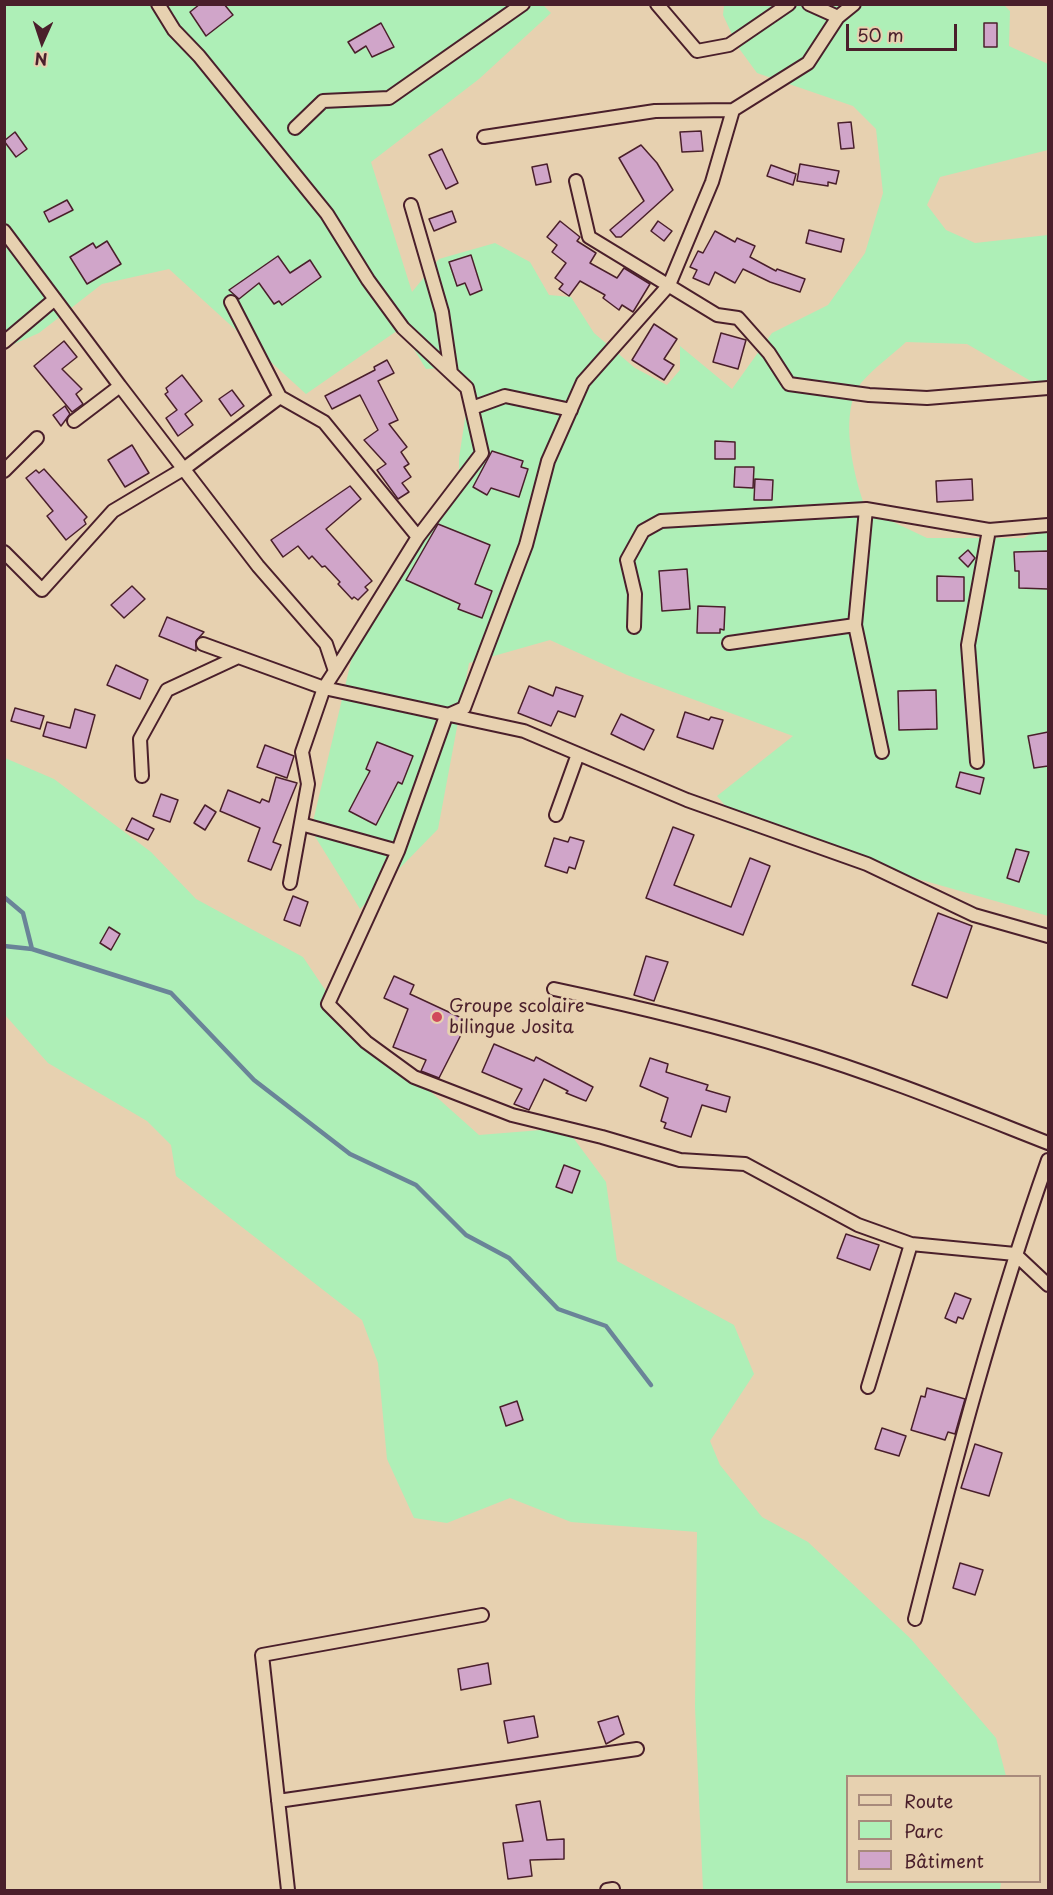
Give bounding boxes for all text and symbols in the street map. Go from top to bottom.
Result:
north arrow [12,12,72,72]
scale bar [849,12,960,50]
text: 50 m [857,21,904,48]
text: N [34,48,48,72]
place label: Groupe scolaire bilingue Josita [449,996,585,1038]
marker: Groupe scolaire bilingue Josita [430,1010,444,1024]
legend [846,1775,1041,1883]
text: Route [904,1787,953,1814]
text: Parc [904,1817,943,1844]
text: Bâtiment [904,1847,984,1874]

